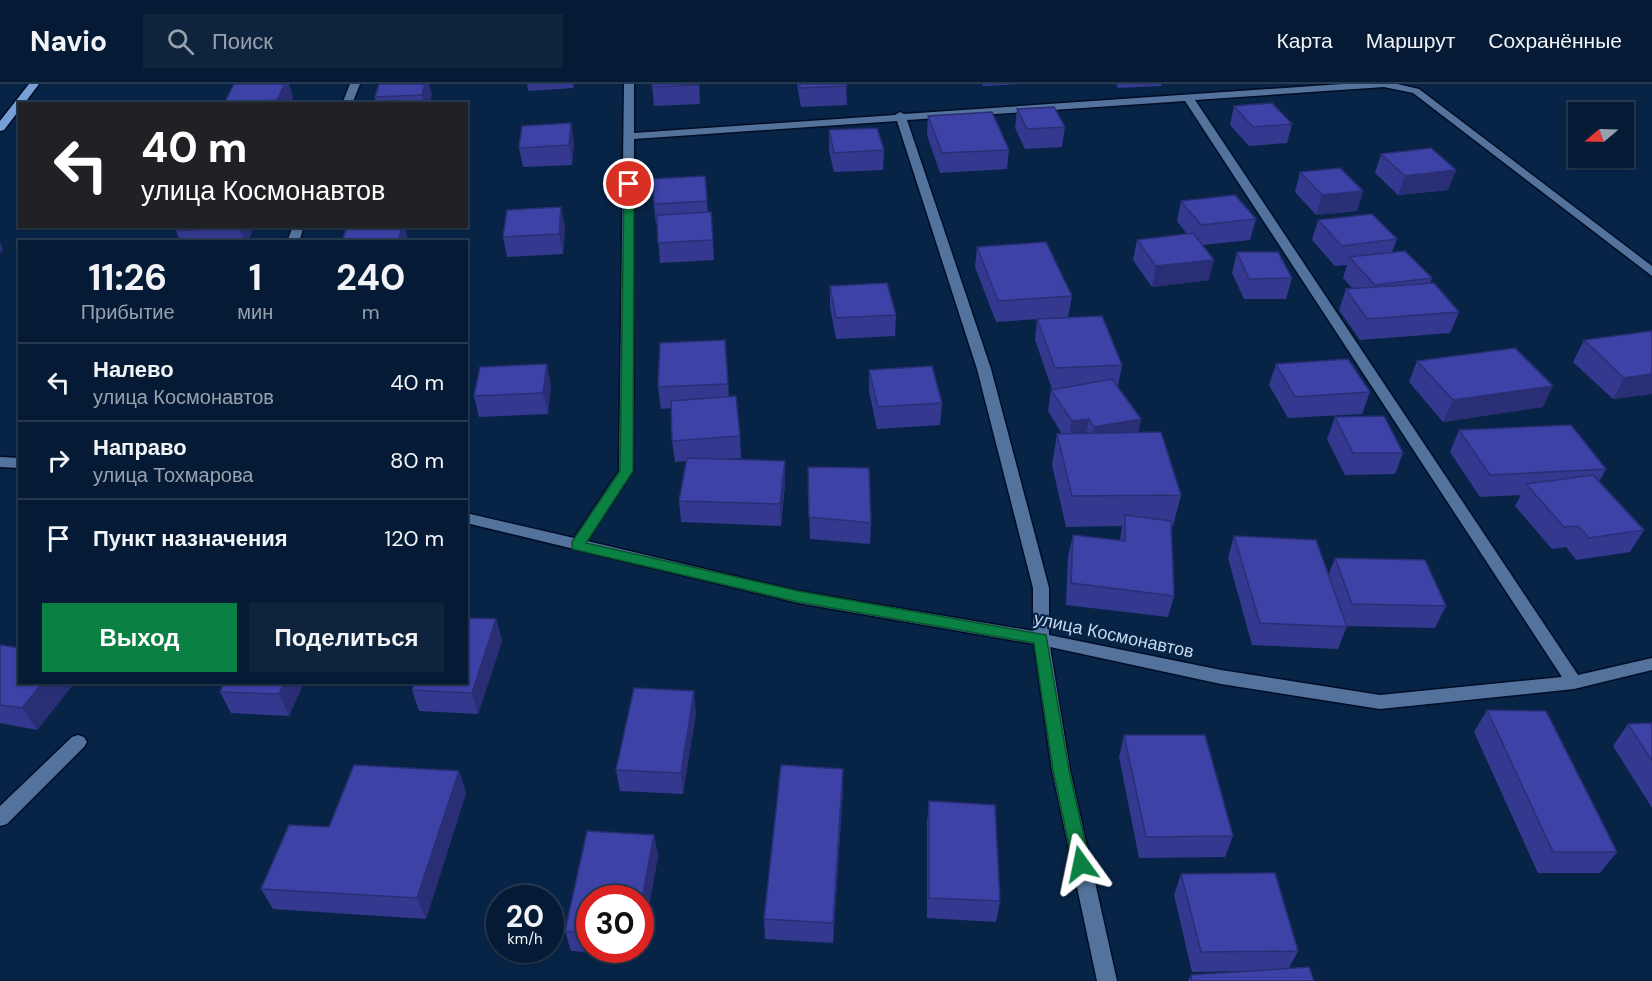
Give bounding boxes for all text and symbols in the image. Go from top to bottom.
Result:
search box [143,14,563,68]
text: Navio [30,23,107,60]
icon: search [164,25,197,58]
text: Поиск [212,27,273,56]
text: Карта [1277,27,1333,55]
text: Маршрут [1366,27,1455,55]
text: Сохранённые [1488,27,1622,55]
north arrow [1568,102,1634,168]
map controls [1568,102,1634,168]
text: 40 m [141,120,247,175]
icon: left [42,126,120,204]
pin [603,158,654,209]
icon: arrive [612,167,645,200]
text: улица Космонавтов [141,173,385,208]
text: 11:26 [88,254,167,301]
text: 1 [249,254,262,301]
text: 240 [336,254,405,301]
text: Прибытие [81,299,175,325]
text: мин [237,299,273,325]
text: m [362,299,380,325]
text: Налево [93,355,174,384]
icon: left [42,366,75,399]
text: 40 m [390,368,444,397]
text: улица Космонавтов [93,384,274,410]
text: Направо [93,433,187,462]
icon: right [42,444,75,477]
text: 80 m [390,446,444,475]
text: улица Тохмарова [93,462,254,488]
icon: arrive [42,522,75,555]
text: Пункт назначения [93,524,288,553]
text: 120 m [384,524,444,553]
button: Выход [42,603,237,672]
button: Поделиться [249,603,444,672]
street label: улица Космонавтов [1032,606,1196,664]
position arrow [1049,832,1113,896]
speed limit sign: 30 [576,885,654,963]
text: 20 [506,897,544,936]
text: km/h [507,929,543,949]

